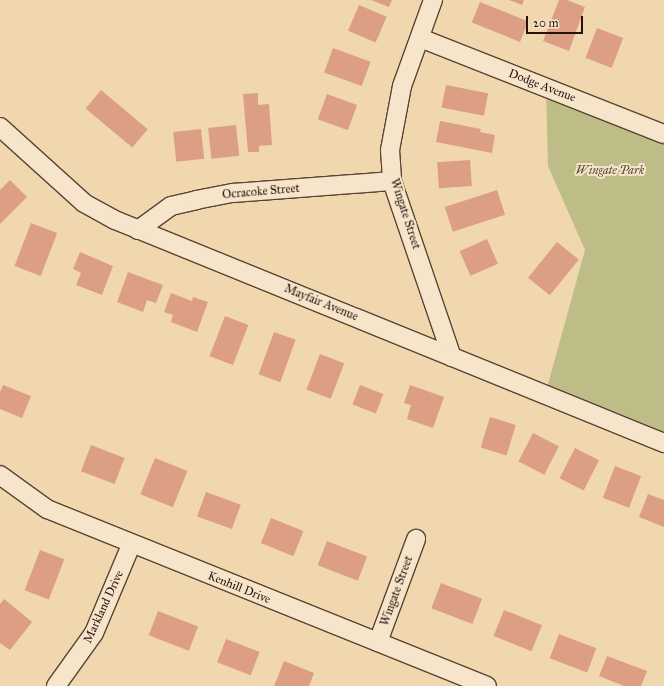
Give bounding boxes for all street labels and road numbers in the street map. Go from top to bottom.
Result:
street label: Dodge Avenue [506,67,578,105]
street label: Wingate Street [387,177,423,251]
street label: Ocracoke Street [222,181,300,203]
street label: Mayfair Avenue [282,282,360,324]
street label: Wingate Street [378,554,416,628]
street label: Markland Drive [81,568,127,646]
street label: Kenhill Drive [205,569,273,607]

